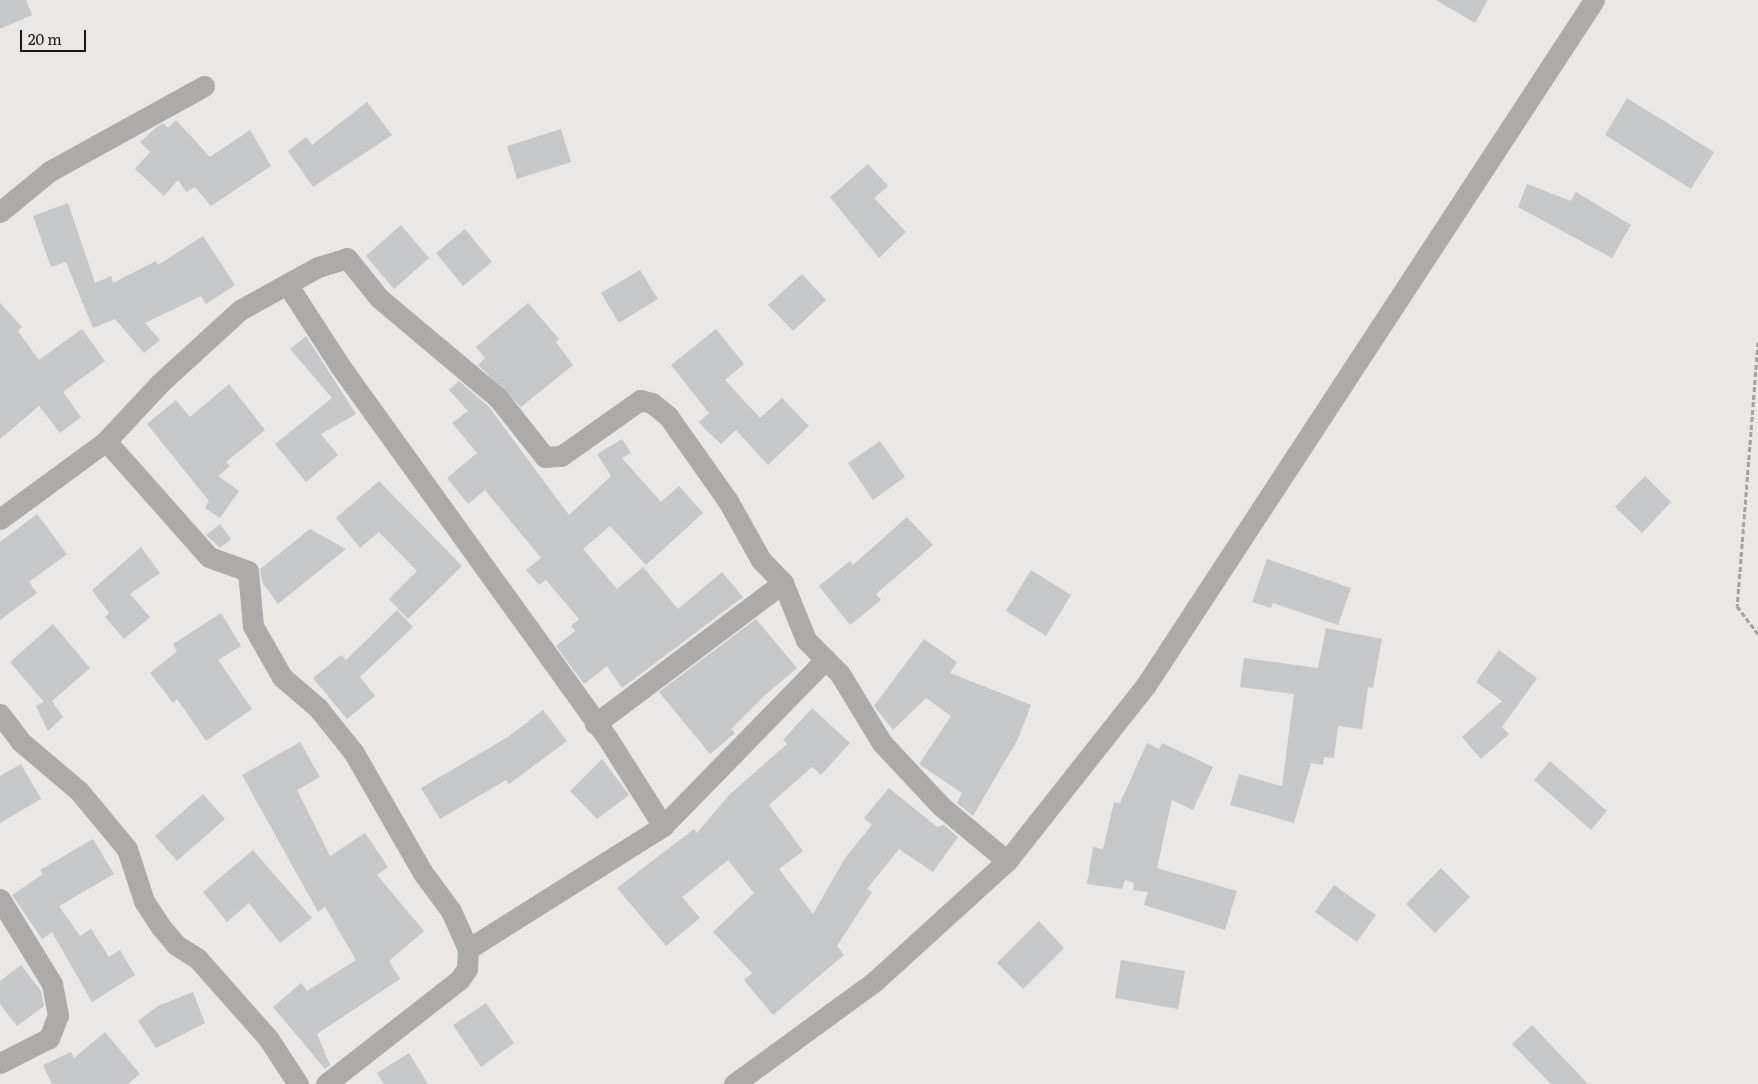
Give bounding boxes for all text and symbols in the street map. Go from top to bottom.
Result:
scale bar [22,20,89,52]
text: 20 m [28,27,62,50]

